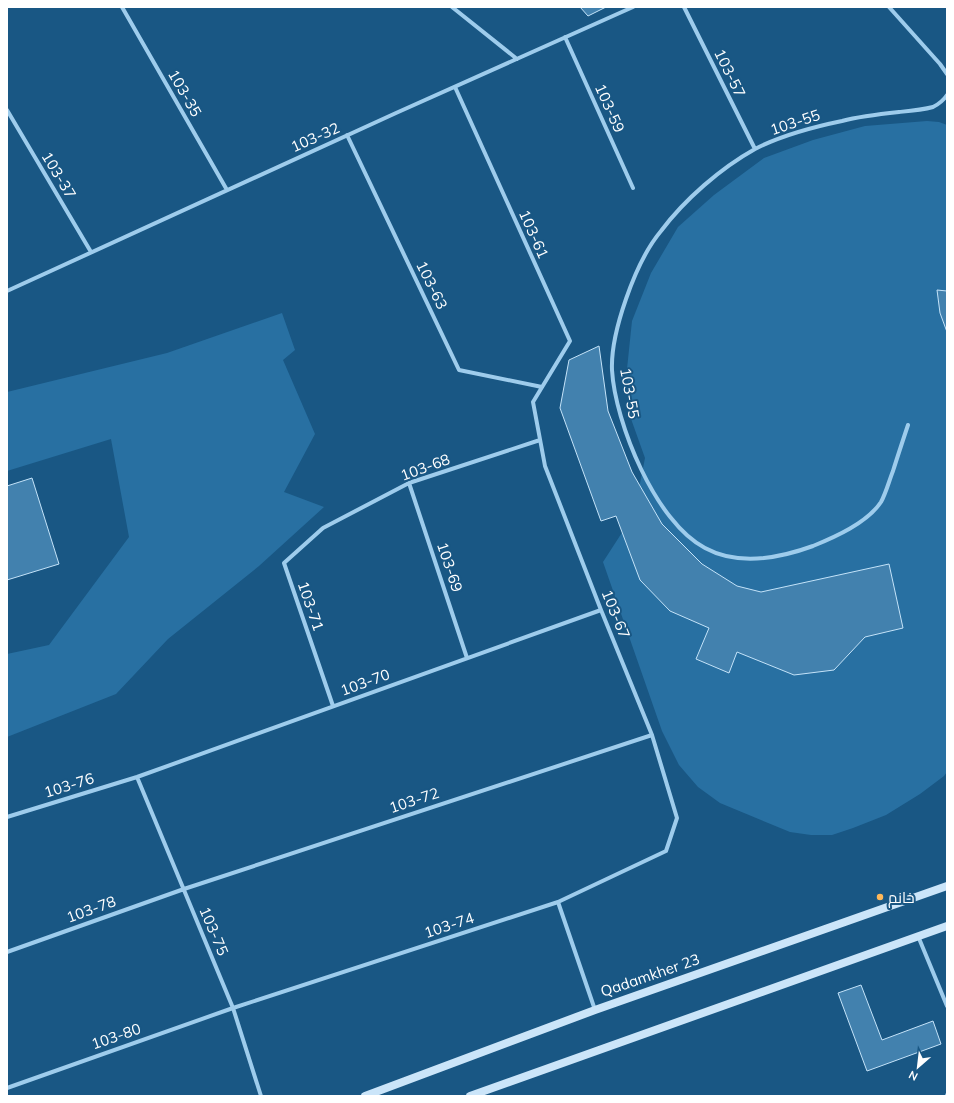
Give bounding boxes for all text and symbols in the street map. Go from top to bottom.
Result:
street label: 103-57 [710,46,750,100]
street label: 103-35 [164,66,206,120]
street label: 103-59 [591,81,629,135]
street label: 103-55 [768,105,822,139]
street label: 103-32 [288,118,342,156]
street label: 103-37 [38,148,80,202]
street label: 103-61 [515,207,553,261]
street label: 103-63 [412,258,452,312]
street label: 103-55 [616,366,644,420]
street label: 103-68 [398,449,452,485]
street label: 103-69 [433,540,467,594]
street label: 103-71 [294,579,328,633]
street label: 103-67 [598,587,634,641]
street label: 103-70 [338,664,392,700]
street label: 103-76 [42,768,96,802]
street label: 103-72 [387,783,441,817]
place label: خانم [888,888,915,908]
street label: 103-78 [64,891,118,927]
marker: خانم [875,892,885,902]
street label: 103-75 [195,904,233,958]
street label: 103-74 [422,908,476,942]
street label: Qadamkher 23 [598,949,702,1001]
street label: 103-80 [89,1019,143,1053]
north arrow [898,1047,938,1087]
text: N [906,1068,920,1084]

